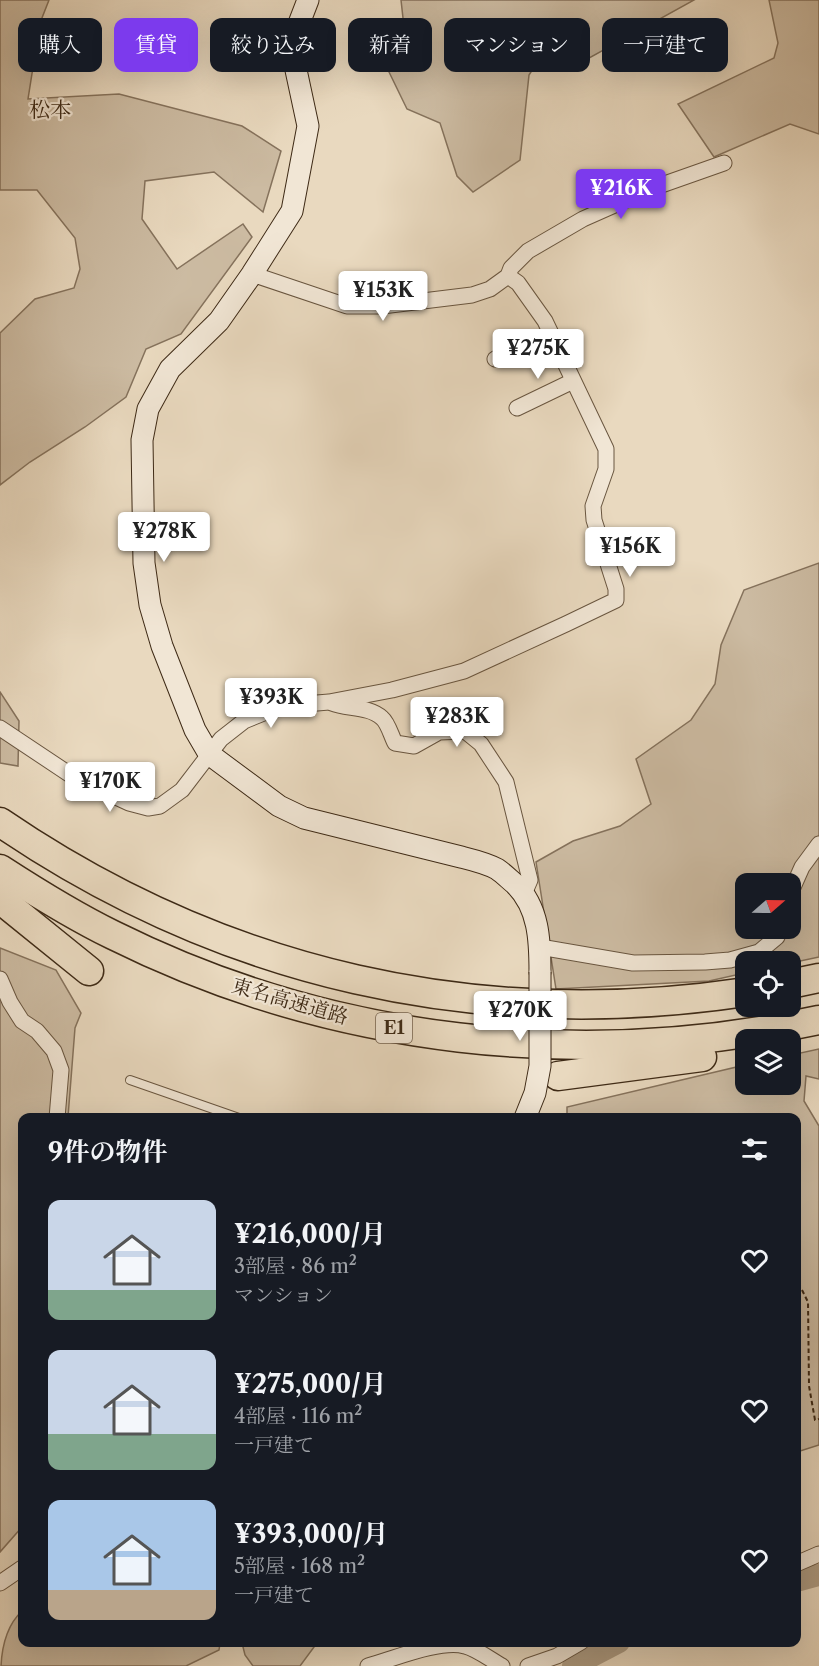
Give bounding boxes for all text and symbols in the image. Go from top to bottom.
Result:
chip: 購入 [18,18,102,72]
chip: 賃貸 [114,18,198,72]
chip: 絞り込み [210,18,336,72]
chip: 新着 [348,18,432,72]
chip: マンション [444,18,590,72]
chip: 一戸建て [602,18,728,72]
district label: 松本 [29,97,71,122]
pin: ¥216K [579,169,663,220]
text: ¥216K [590,176,652,200]
pin: ¥153K [341,271,425,322]
text: ¥153K [352,278,414,302]
pin: ¥275K [496,329,580,380]
text: ¥275K [507,336,569,360]
pin: ¥278K [122,512,206,563]
text: ¥278K [132,519,196,543]
pin: ¥156K [588,527,672,578]
text: ¥156K [599,534,661,558]
pin: ¥393K [229,678,313,729]
text: ¥393K [239,685,303,709]
pin: ¥283K [415,697,499,748]
text: ¥283K [424,704,490,728]
pin: ¥170K [68,762,152,813]
text: ¥170K [79,769,141,793]
north arrow [735,873,801,939]
map controls [735,873,801,1095]
button: locate [735,951,801,1017]
street label: 東名高速道路 [229,973,351,1029]
pin: ¥270K [478,991,562,1042]
text: ¥270K [488,998,552,1022]
road number: E1 [376,1013,412,1043]
button: layers [735,1029,801,1095]
icon: filters [738,1133,771,1166]
text: 9件の物件 [48,1136,168,1168]
text: ¥216,000/月 [234,1218,386,1250]
icon: home [96,1224,168,1296]
icon: heart [738,1244,771,1277]
text: 3部屋 · 86 m² [234,1254,357,1278]
text: マンション [234,1283,333,1307]
text: ¥275,000/月 [234,1368,387,1400]
icon: home [96,1374,168,1446]
icon: heart [738,1394,771,1427]
text: 4部屋 · 116 m² [234,1404,363,1428]
text: 一戸建て [234,1433,314,1457]
text: ¥393,000/月 [234,1518,389,1550]
icon: home [96,1524,168,1596]
icon: heart [738,1544,771,1577]
text: 5部屋 · 168 m² [234,1554,365,1578]
text: 一戸建て [234,1583,314,1607]

